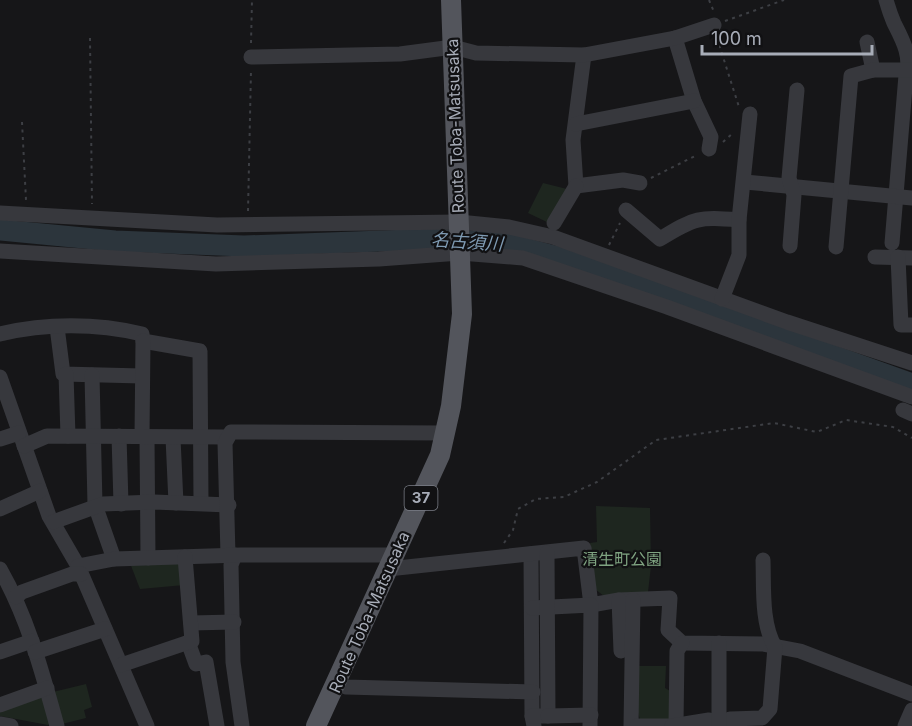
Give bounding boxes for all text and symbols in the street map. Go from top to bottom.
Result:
scale bar [702,18,872,56]
text: 100 m [711,28,762,49]
street label: Route Toba-Matsusaka [442,38,468,214]
water label: 名古須川 [430,229,506,255]
road number: 37 [404,486,438,510]
street label: Route Toba-Matsusaka [324,528,414,696]
park label: 清生町公園 [582,549,662,569]

